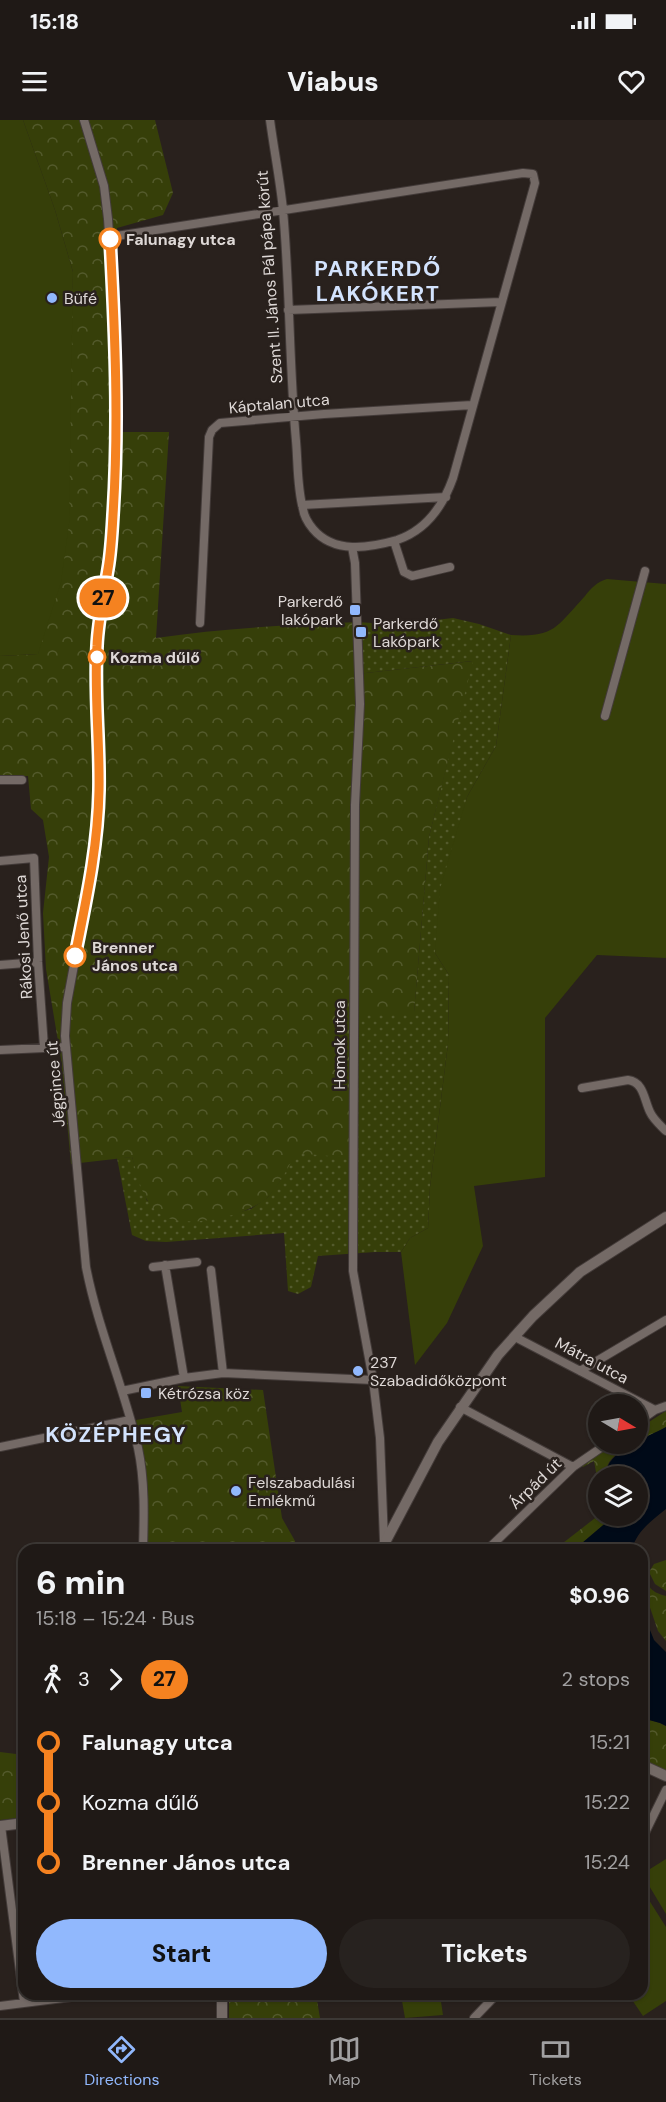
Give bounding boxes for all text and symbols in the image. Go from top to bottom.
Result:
text: 15:18 [30,7,79,36]
text: Viabus [287,64,379,99]
icon: menu [18,65,51,98]
icon: heart [615,65,648,98]
street label: Szent II. János Pál pápa körút [252,170,287,384]
marker: Falunagy utca [99,228,121,250]
place label: Falunagy utca [126,229,236,250]
district label: PARKERDŐ LAKÓKERT [314,254,442,308]
place label: Büfé [64,288,97,309]
marker: Büfé [45,291,59,305]
street label: Káptalan utca [228,389,330,418]
line badge: 27 [76,578,130,618]
text: 27 [91,584,115,612]
place label: Parkerdő lakópark [278,591,343,630]
marker: Parkerdő lakópark [348,603,362,617]
place label: Parkerdő Lakópark [373,613,440,652]
marker: Parkerdő Lakópark [354,625,368,639]
place label: Kozma dűlő [110,647,200,668]
marker: Kozma dűlő [88,648,106,666]
street label: Rákosi Jenő utca [10,874,37,1000]
place label: Brenner János utca [92,937,178,976]
marker: Brenner János utca [64,945,86,967]
street label: Homok utca [329,1000,350,1090]
street label: Jégpince út [41,1040,70,1128]
street label: Mátra utca [551,1332,632,1389]
place label: 237 Szabadidőközpont [370,1352,507,1391]
marker: 237 Szabadidőközpont [351,1364,365,1378]
place label: Kétrózsa köz [158,1383,250,1404]
marker: Kétrózsa köz [139,1386,153,1400]
north arrow [588,1394,648,1454]
map controls [588,1394,648,1526]
district label: KÖZÉPHEGY [45,1420,187,1449]
street label: Árpád út [505,1453,566,1513]
button: layers [588,1466,648,1526]
place label: Felszabadulási Emlékmű [248,1472,355,1511]
marker: Felszabadulási Emlékmű [229,1484,243,1498]
text: 6 min [36,1561,125,1604]
text: $0.96 [569,1581,630,1610]
text: 15:18 – 15:24 · Bus [36,1605,195,1631]
icon: walk [36,1663,69,1696]
icon: forward [99,1663,132,1696]
text: 27 [153,1665,176,1693]
text: 3 [78,1666,90,1692]
text: 2 stops [562,1666,630,1692]
text: Falunagy utca [82,1728,233,1757]
text: 15:21 [590,1729,630,1755]
text: Kozma dűlő [82,1788,199,1817]
text: 15:22 [584,1789,630,1815]
text: Brenner János utca [82,1848,290,1877]
text: 15:24 [584,1849,630,1875]
button: Start [36,1919,327,1988]
button: Tickets [339,1919,630,1988]
tab: Directions [84,2033,159,2090]
tab: Map [328,2033,361,2090]
tab: Tickets [529,2033,582,2090]

